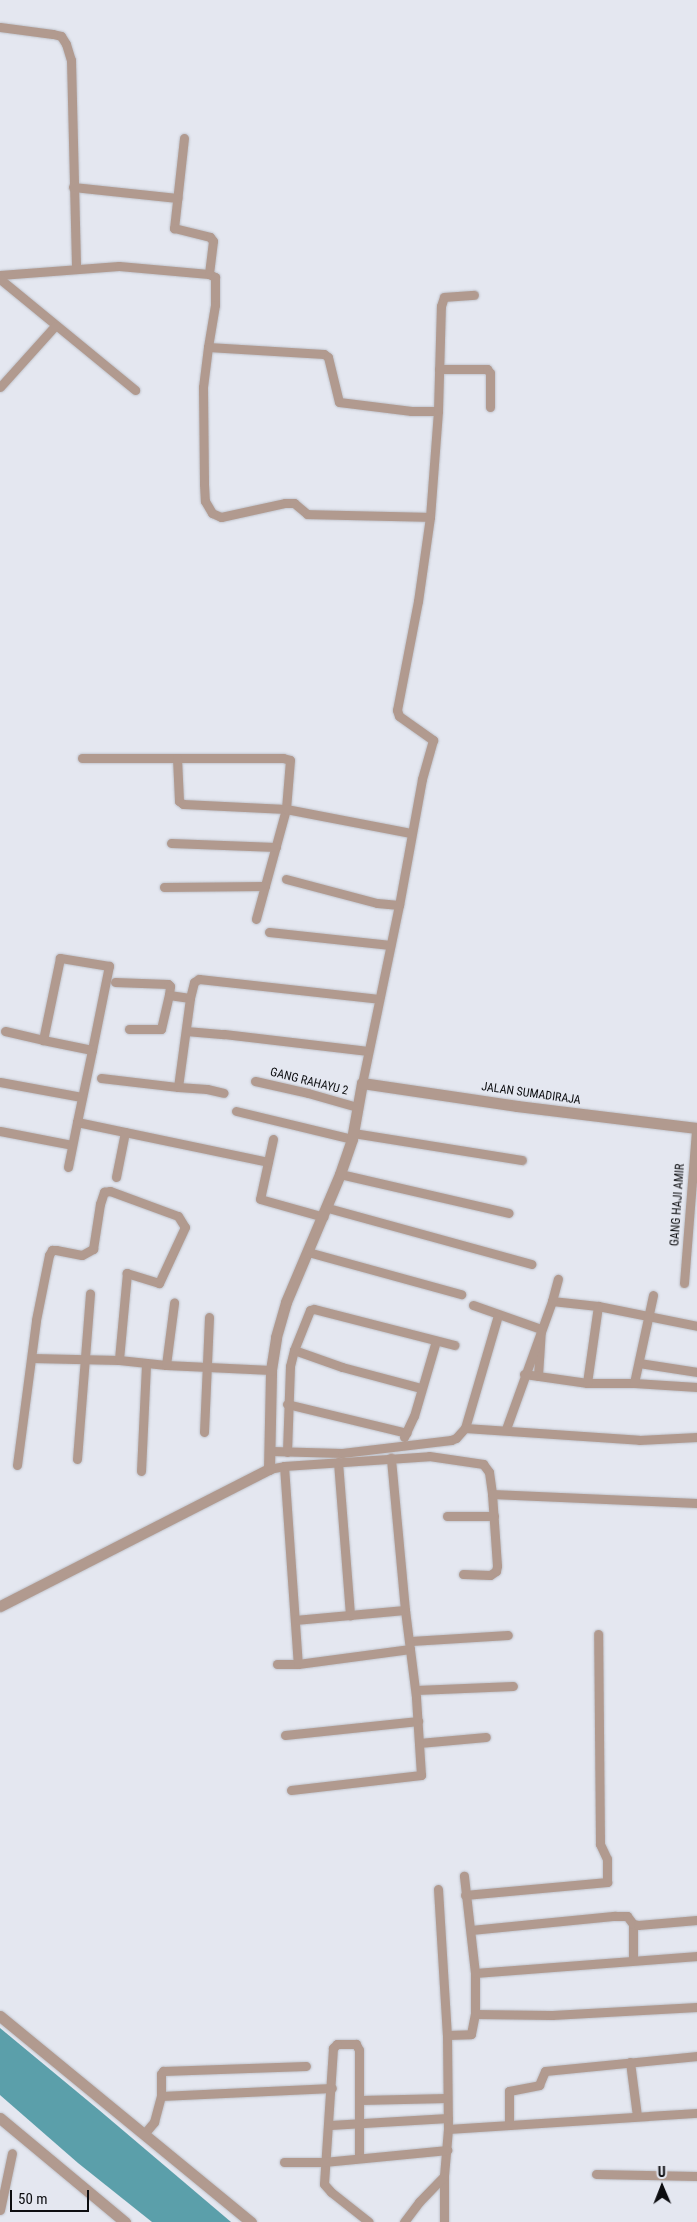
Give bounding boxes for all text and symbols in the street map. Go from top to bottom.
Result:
street label: GANG RAHAYU 2 [269,1065,349,1099]
street label: JALAN SUMADIRAJA [480,1080,582,1108]
street label: GANG HAJI AMIR [668,1163,688,1247]
north arrow [637,2162,687,2212]
text: U [658,2164,666,2180]
scale bar [12,2180,91,2212]
text: 50 m [18,2190,48,2208]

